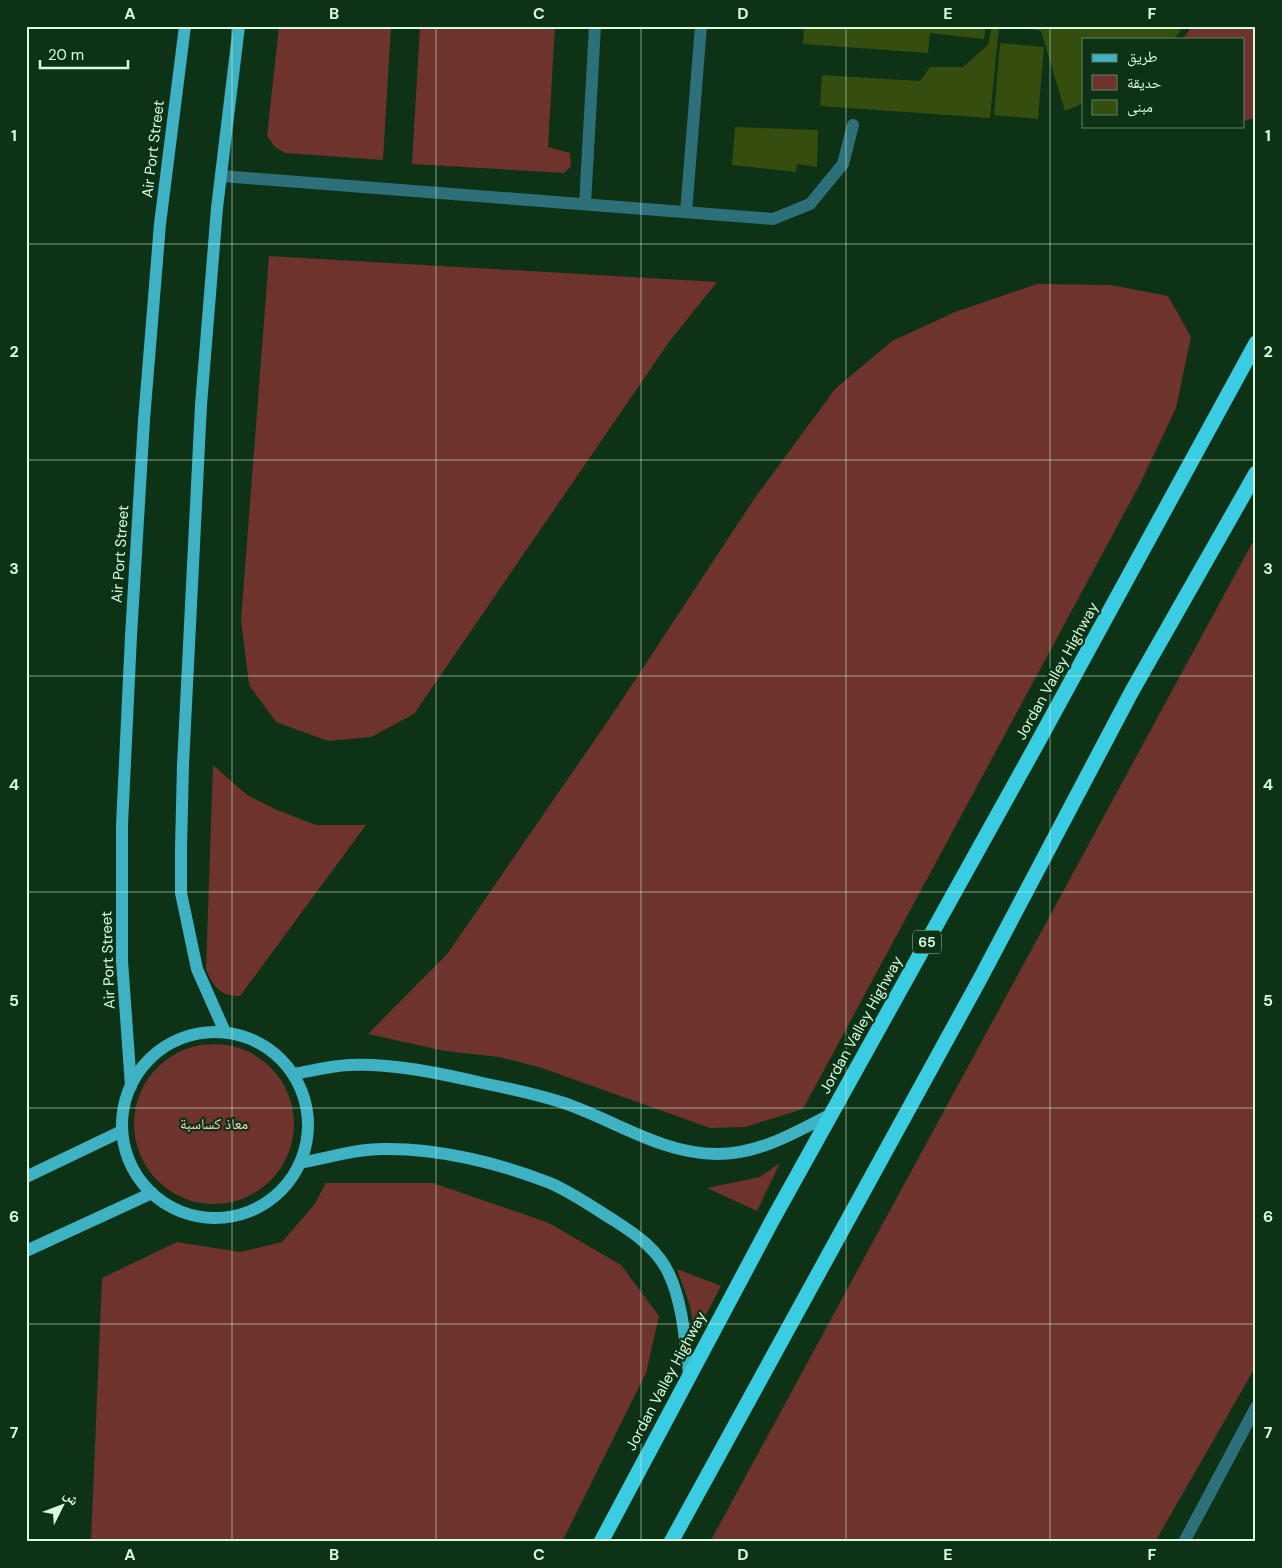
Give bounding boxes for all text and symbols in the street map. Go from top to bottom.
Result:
text: A [124,3,136,24]
text: B [329,3,339,24]
text: C [533,3,545,24]
text: D [737,3,749,24]
text: E [943,3,953,24]
text: F [1148,3,1157,24]
scale bar [40,38,128,70]
legend [1082,38,1244,128]
text: 20 m [48,45,84,65]
text: طريق [1127,47,1158,67]
text: حديقة [1127,73,1162,93]
text: مبنى [1127,97,1153,117]
street label: Air Port Street [137,99,169,199]
text: 1 [11,125,17,146]
text: 1 [1265,125,1271,146]
text: 2 [9,341,19,362]
text: 2 [1263,341,1273,362]
street label: Air Port Street [107,504,133,604]
text: 3 [9,558,19,579]
text: 3 [1263,558,1273,579]
street label: Jordan Valley Highway [1011,598,1104,744]
text: 4 [9,774,19,795]
text: 4 [1263,774,1273,795]
street label: Air Port Street [96,910,120,1009]
road number: 65 [913,930,941,954]
street label: Jordan Valley Highway [815,952,908,1098]
text: 5 [9,990,19,1011]
text: 5 [1263,990,1273,1011]
park label: معاذ كساسبة [180,1114,248,1134]
text: 6 [9,1206,19,1227]
text: 6 [1263,1206,1273,1227]
street label: Jordan Valley Highway [621,1307,711,1454]
text: 7 [10,1422,19,1443]
text: 7 [1264,1422,1273,1443]
north arrow [38,1480,88,1530]
text: ش [60,1486,83,1509]
text: A [124,1544,136,1565]
text: B [329,1544,339,1565]
text: C [533,1544,545,1565]
text: D [737,1544,749,1565]
text: E [943,1544,953,1565]
text: F [1148,1544,1157,1565]

